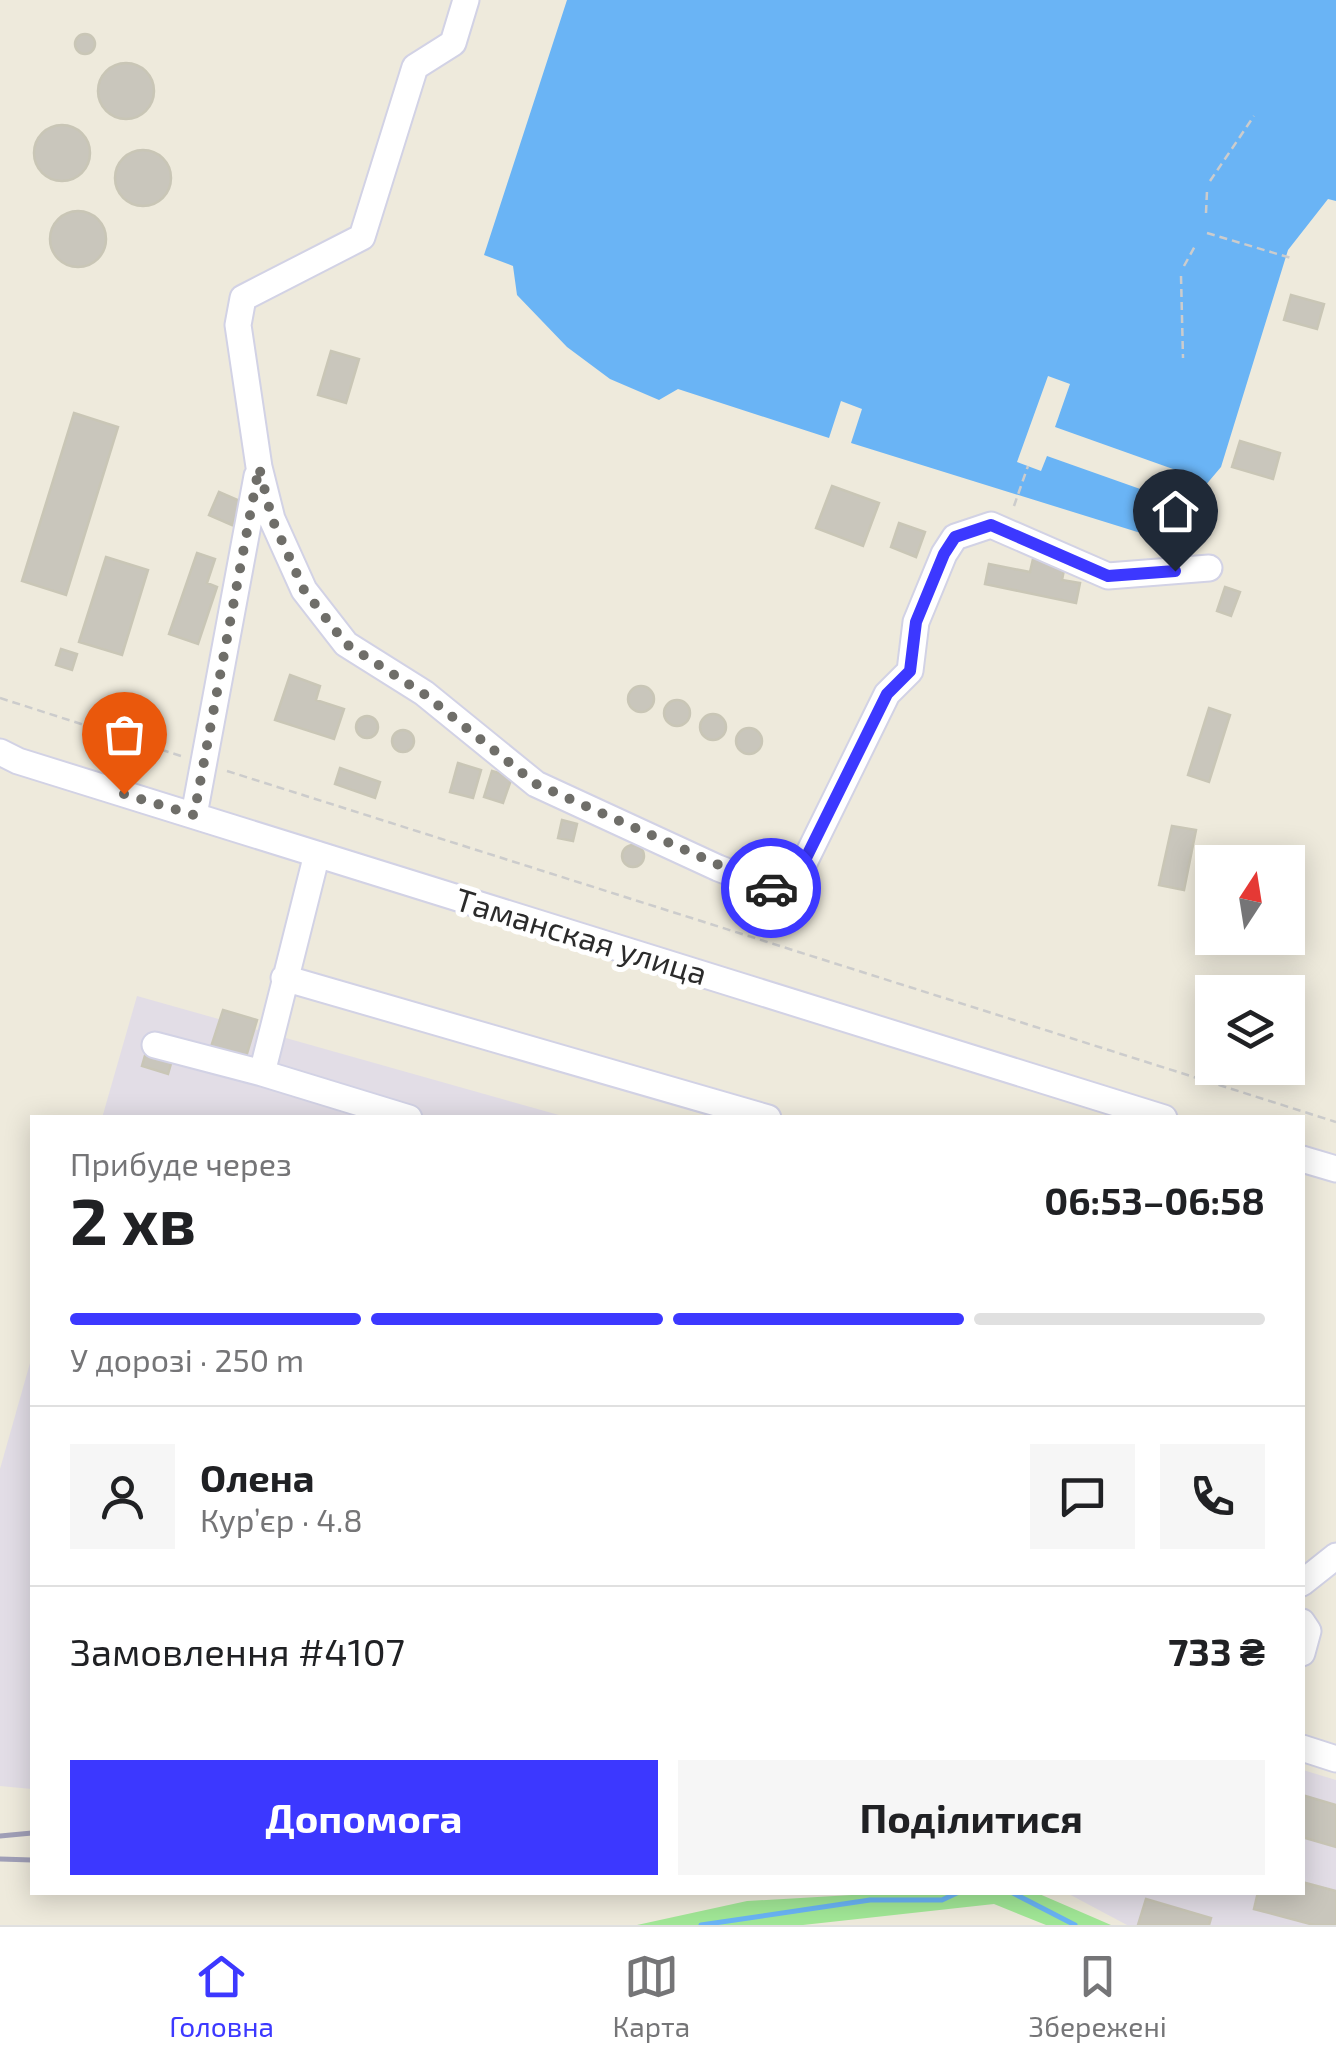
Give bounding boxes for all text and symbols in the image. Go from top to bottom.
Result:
pin [1133,469,1218,572]
icon: home [1148,484,1203,539]
pin [82,692,167,795]
icon: bag [97,707,152,762]
courier [721,838,821,938]
north arrow [1195,845,1305,955]
map controls [1195,845,1305,1085]
icon: car [744,861,799,916]
street label: Таманская улица [451,879,712,992]
button: layers [1195,975,1305,1085]
text: Прибуде через [70,1144,292,1182]
text: 06:53–06:58 [1044,1177,1265,1223]
text: 2 хв [70,1180,196,1258]
text: У дорозі · 250 m [70,1340,304,1378]
button: person [70,1444,175,1549]
button: chat [1030,1444,1135,1549]
button: phone [1160,1444,1265,1549]
text: Олена [200,1454,315,1500]
text: Кур’єр · 4.8 [200,1500,363,1538]
text: Замовлення #4107 [70,1628,405,1674]
text: 733 ₴ [1168,1628,1265,1674]
button: Допомога [70,1760,658,1875]
button: Поділитися [678,1760,1265,1875]
tab: Головна [169,1949,274,2043]
tab: Карта [612,1949,690,2043]
tab: Збережені [1029,1949,1167,2043]

